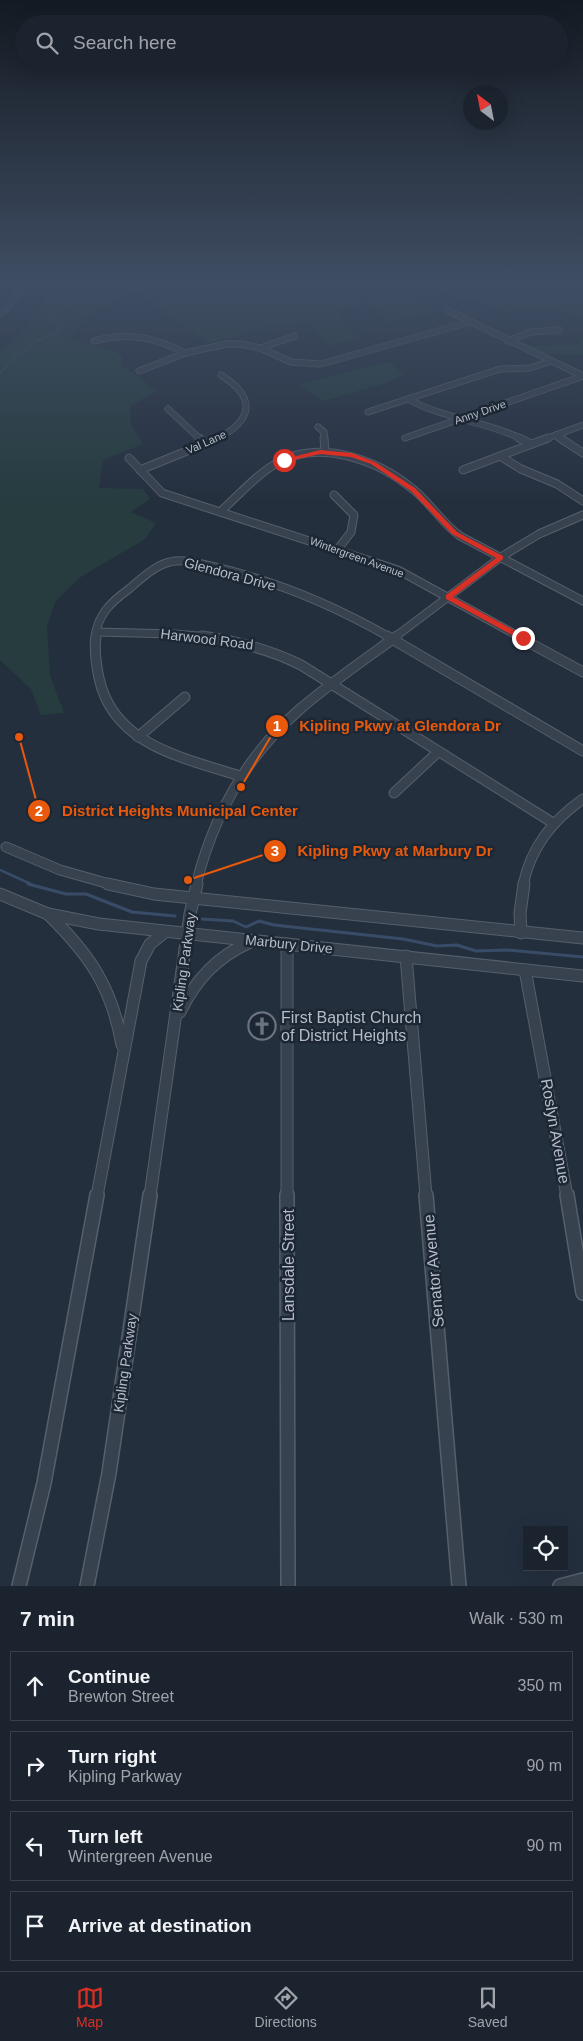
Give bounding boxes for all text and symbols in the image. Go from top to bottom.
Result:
search box [15,15,568,70]
icon: search [33,29,61,57]
text: Search here [73,32,177,53]
north arrow [463,85,508,130]
street label: Anny Drive [453,398,507,426]
street label: Val Lane [184,428,228,456]
route start [273,449,296,472]
street label: Wintergreen Avenue [308,534,406,580]
street label: Glendora Drive [182,554,278,594]
street label: Harwood Road [160,625,254,653]
route end [512,627,535,650]
callout: Kipling Pkwy at Glendora Dr [265,711,511,741]
text: 1 [273,717,281,734]
text: Kipling Pkwy at Glendora Dr [299,717,501,734]
callout: District Heights Municipal Center [27,796,308,826]
text: 2 [35,802,43,819]
text: District Heights Municipal Center [62,802,298,819]
callout: Kipling Pkwy at Marbury Dr [262,836,502,866]
text: 3 [271,842,279,859]
text: Kipling Pkwy at Marbury Dr [297,842,493,859]
street label: Kipling Parkway [169,912,199,1012]
street label: Marbury Drive [244,931,334,957]
place label: First Baptist Church of District Heights [281,1009,421,1044]
church icon: First Baptist Church of District Heights [247,1011,277,1041]
street label: Roslyn Avenue [538,1077,573,1185]
street label: Lansdale Street [280,1208,297,1321]
street label: Senator Avenue [420,1214,447,1328]
street label: Kipling Parkway [110,1313,140,1413]
map controls [523,1526,568,1571]
button: locate [523,1526,568,1571]
text: 7 min [20,1607,75,1630]
text: Walk · 530 m [469,1610,563,1627]
text: Continue [68,1666,150,1687]
icon: ahead [21,1672,49,1700]
text: 350 m [518,1677,562,1694]
text: Brewton Street [68,1688,174,1705]
text: Turn right [68,1746,156,1767]
icon: right [21,1752,49,1780]
text: 90 m [526,1757,562,1774]
text: Kipling Parkway [68,1768,182,1785]
text: Turn left [68,1826,143,1847]
icon: left [21,1832,49,1860]
text: 90 m [526,1837,562,1854]
text: Wintergreen Avenue [68,1848,213,1865]
icon: arrive [21,1912,49,1940]
text: Arrive at destination [68,1915,252,1936]
tab: Map [76,1984,104,2030]
tab: Directions [255,1984,317,2030]
tab: Saved [468,1984,507,2030]

